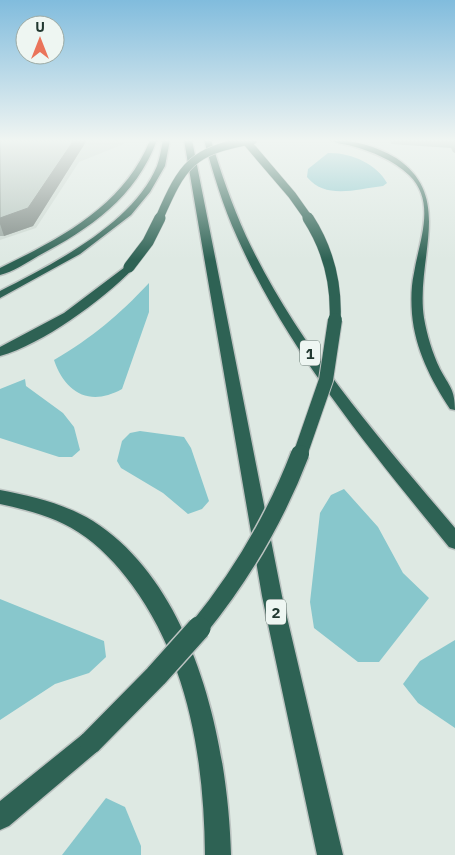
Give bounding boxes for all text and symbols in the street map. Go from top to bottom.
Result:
north arrow [15,15,65,65]
text: U [35,18,45,36]
road number: 1 [300,340,320,366]
road number: 2 [266,600,286,624]

